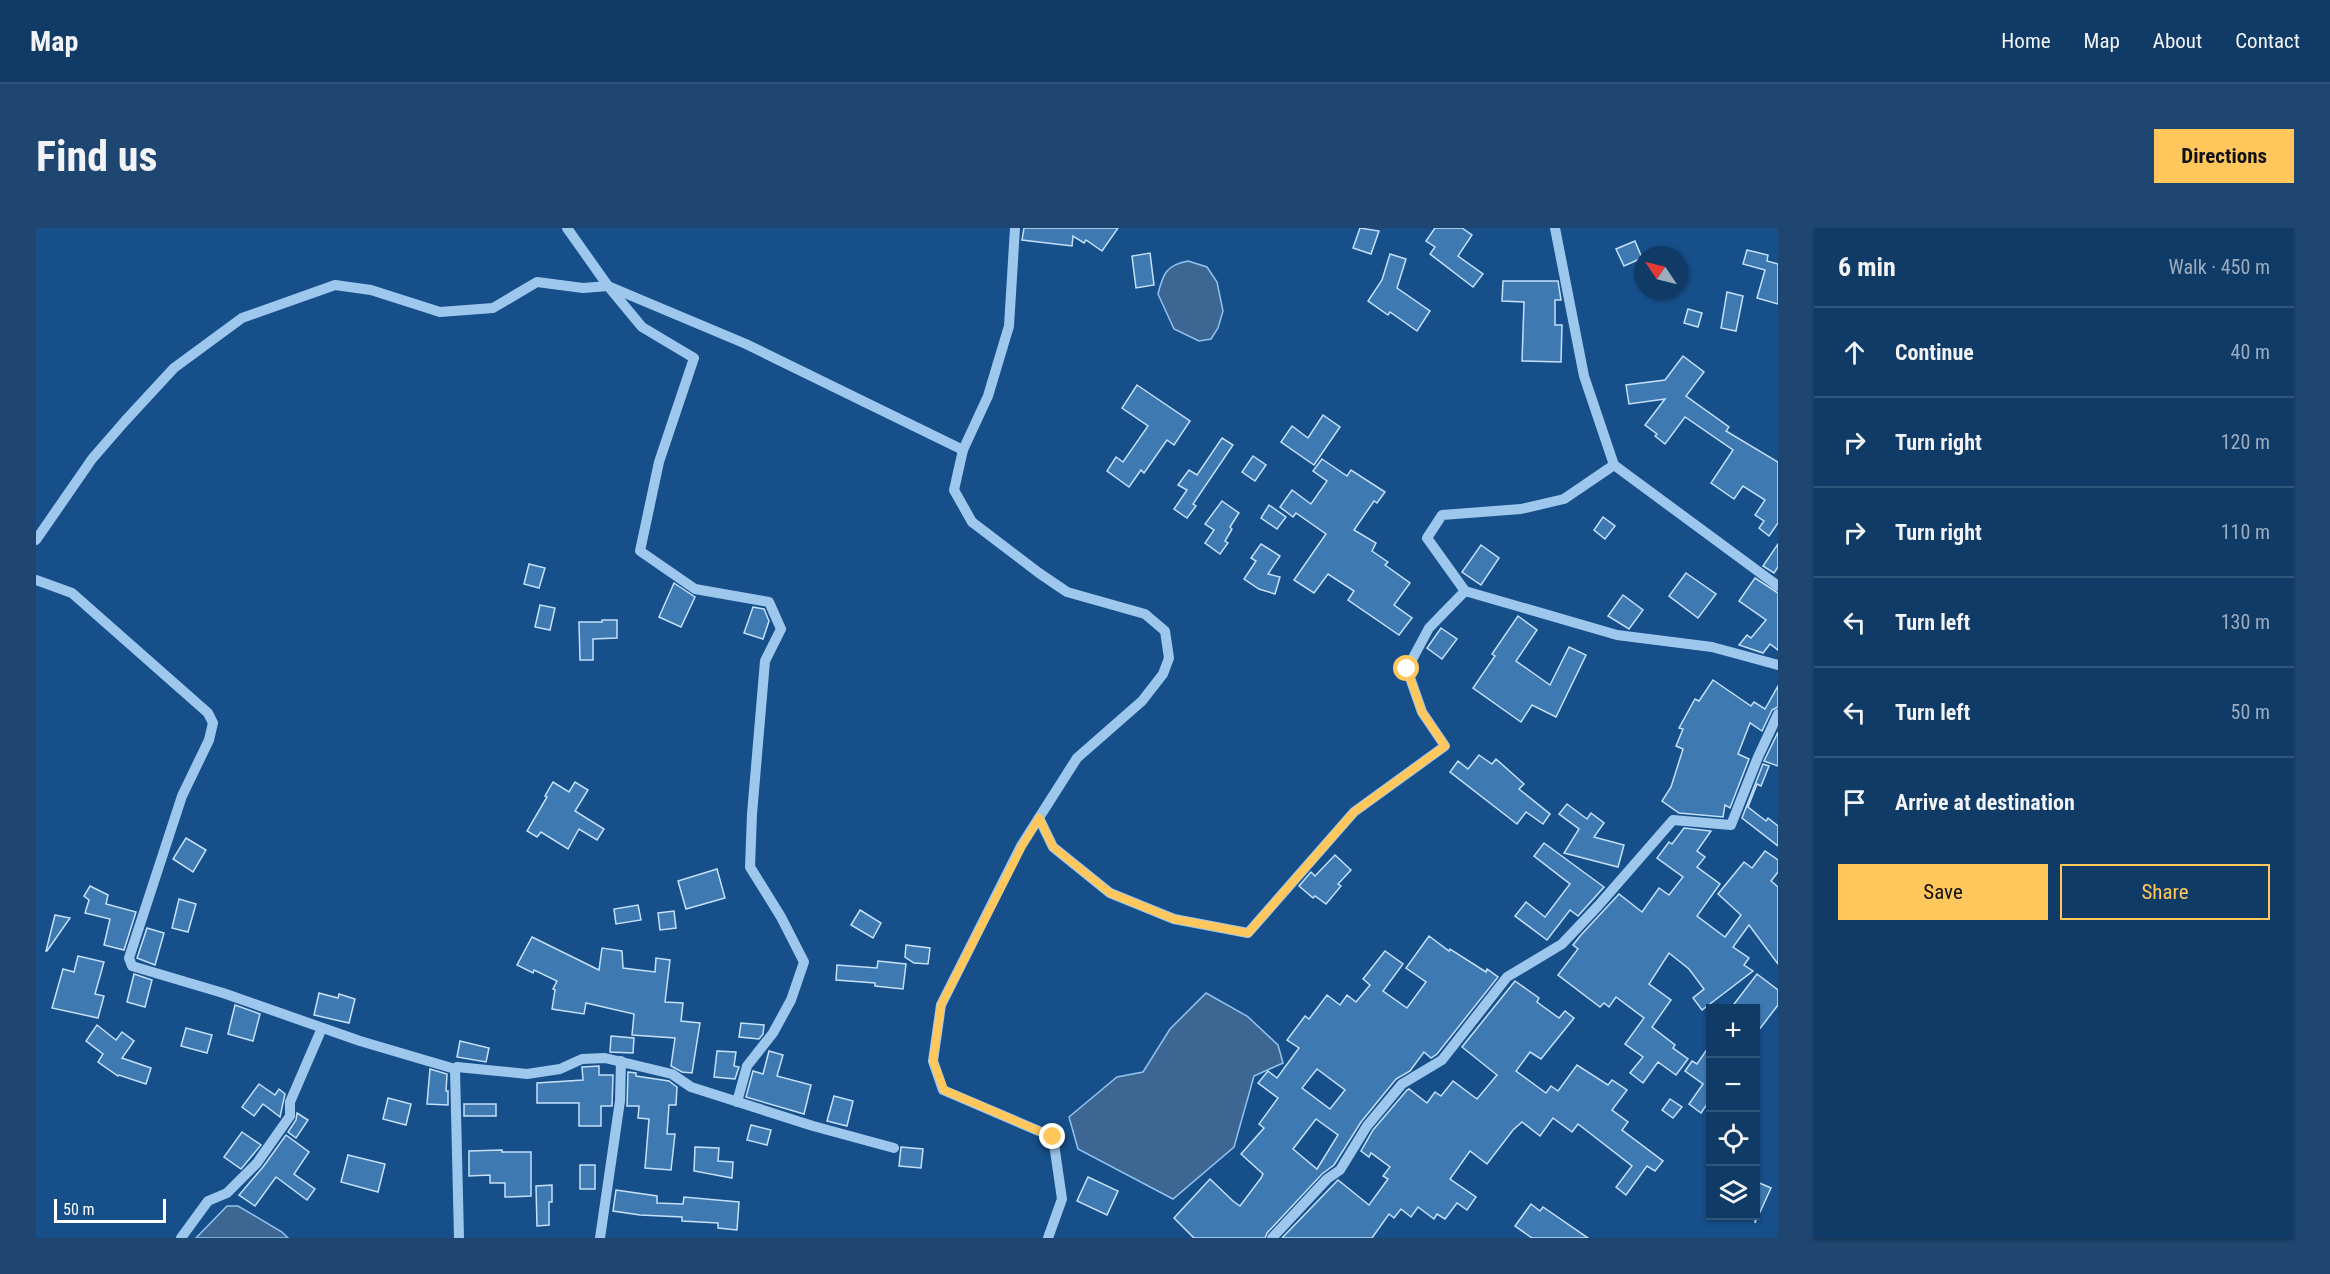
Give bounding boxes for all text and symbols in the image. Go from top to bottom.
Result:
text: Map [30,25,78,58]
text: Home [2001,29,2051,53]
text: Map [2084,29,2120,53]
text: About [2153,29,2202,53]
text: Contact [2235,29,2300,53]
button: Directions [2154,129,2294,183]
text: Find us [36,132,157,181]
north arrow [1634,246,1688,300]
text: 6 min [1838,252,1896,282]
text: Walk · 450 m [2169,255,2270,279]
icon: ahead [1838,336,1871,369]
text: Continue [1895,340,1974,365]
text: 40 m [2231,340,2270,364]
icon: right [1838,426,1871,459]
text: Turn right [1895,430,1982,455]
text: 120 m [2221,430,2270,454]
icon: right [1838,516,1871,549]
text: Turn right [1895,520,1982,545]
text: 110 m [2221,520,2270,544]
icon: left [1838,606,1871,639]
text: Turn left [1895,610,1970,635]
text: 130 m [2221,610,2270,634]
route start [1393,655,1419,681]
icon: left [1838,696,1871,729]
text: Turn left [1895,700,1970,725]
text: 50 m [2231,700,2270,724]
icon: arrive [1838,786,1871,819]
text: Arrive at destination [1895,790,2075,815]
button: Save [1838,864,2048,920]
button: Share [2060,864,2270,920]
map controls [1706,1004,1760,1220]
button: + [1706,1004,1760,1058]
button: − [1706,1058,1760,1112]
button: locate [1706,1112,1760,1166]
route end [1039,1123,1065,1149]
button: layers [1706,1166,1760,1220]
scale bar [54,1196,166,1224]
text: 50 m [63,1200,95,1219]

